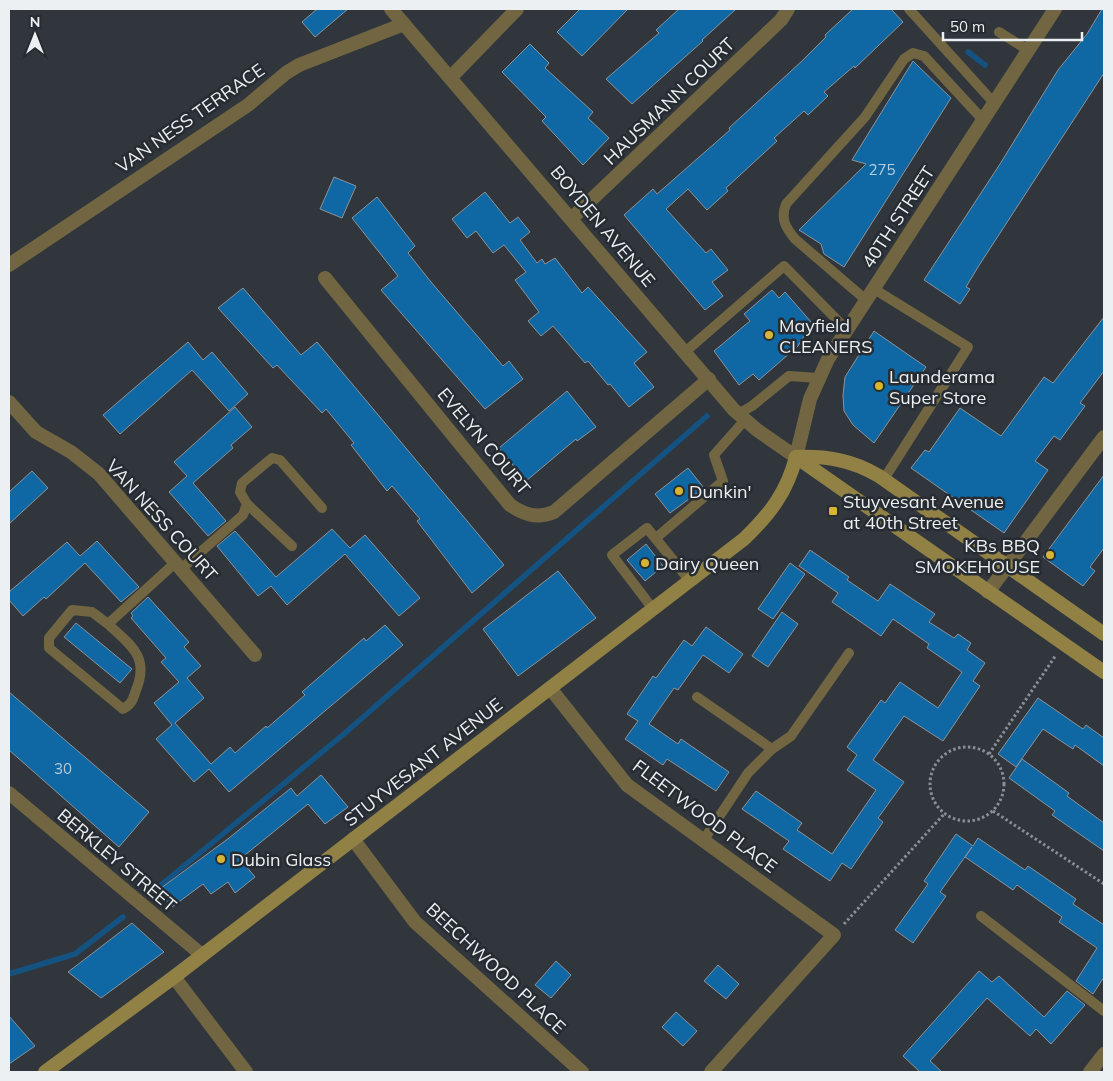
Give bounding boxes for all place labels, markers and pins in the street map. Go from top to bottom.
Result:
place label: Mayfield CLEANERS [779,314,872,358]
marker: Mayfield CLEANERS [763,329,775,341]
place label: Launderama Super Store [889,365,995,409]
marker: Launderama Super Store [873,380,885,392]
place label: Dunkin' [689,480,751,503]
marker: Dunkin' [673,485,685,497]
place label: Stuyvesant Avenue at 40th Street [843,490,1004,534]
marker: Stuyvesant Avenue at 40th Street [827,505,839,517]
place label: KBs BBQ SMOKEHOUSE [915,534,1040,578]
marker: KBs BBQ SMOKEHOUSE [1044,549,1056,561]
place label: Dairy Queen [655,552,759,575]
marker: Dairy Queen [639,557,651,569]
place label: Dubin Glass [231,848,331,871]
marker: Dubin Glass [215,853,227,865]

